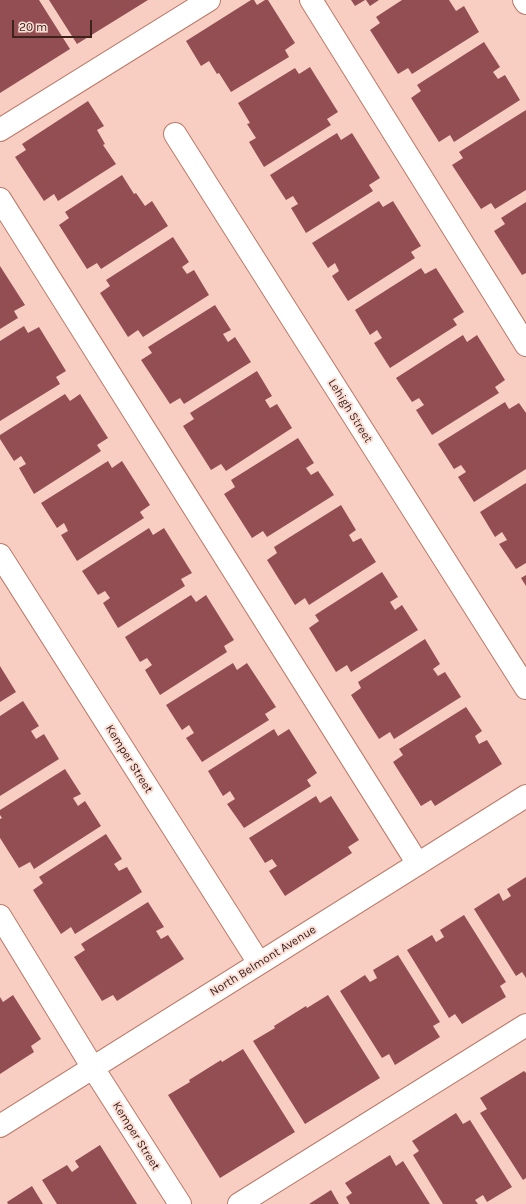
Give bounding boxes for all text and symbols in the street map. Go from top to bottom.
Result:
scale bar [14,12,94,38]
text: 20 m [19,20,47,34]
street label: Lehigh Street [325,376,375,446]
street label: Kemper Street [102,722,156,796]
street label: North Belmont Avenue [207,922,319,1000]
street label: Kemper Street [109,1099,163,1173]

